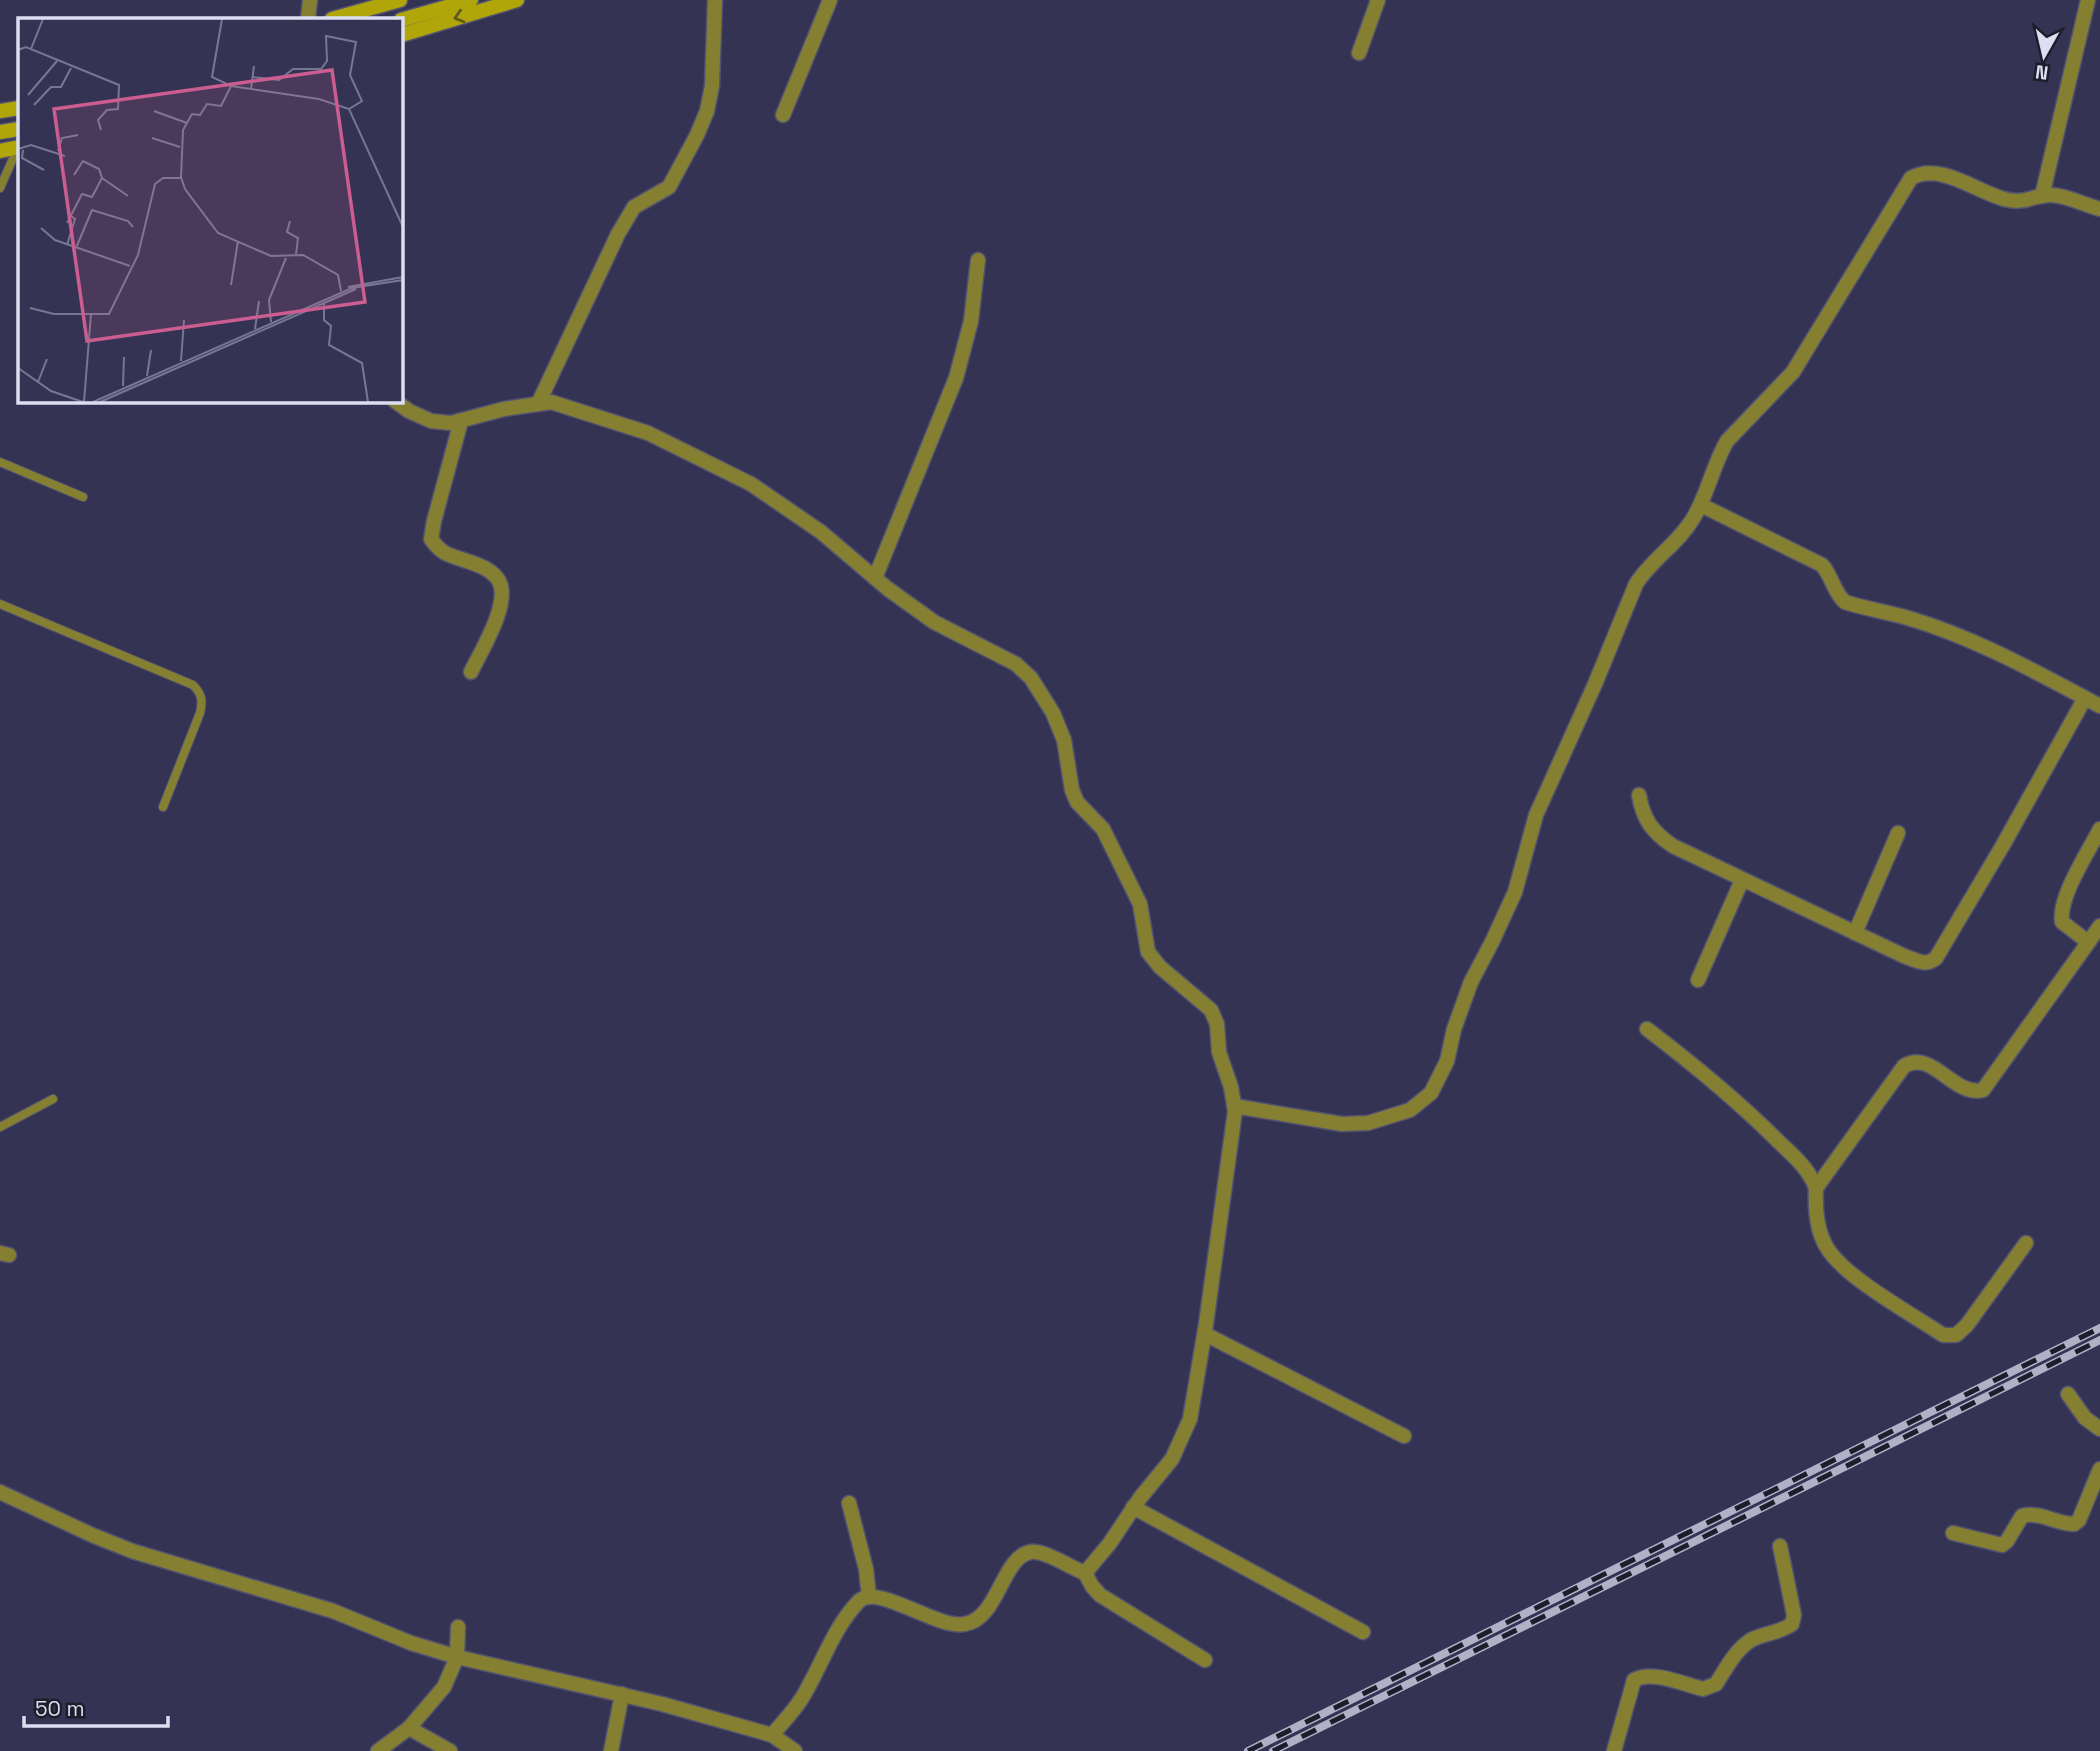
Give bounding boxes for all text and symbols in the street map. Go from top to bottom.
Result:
one-way arrow [453,9,465,24]
inset map [18,18,402,402]
north arrow [2009,21,2079,91]
text: N [2034,59,2050,86]
scale bar [24,1684,168,1728]
text: 50 m [35,1695,85,1722]

